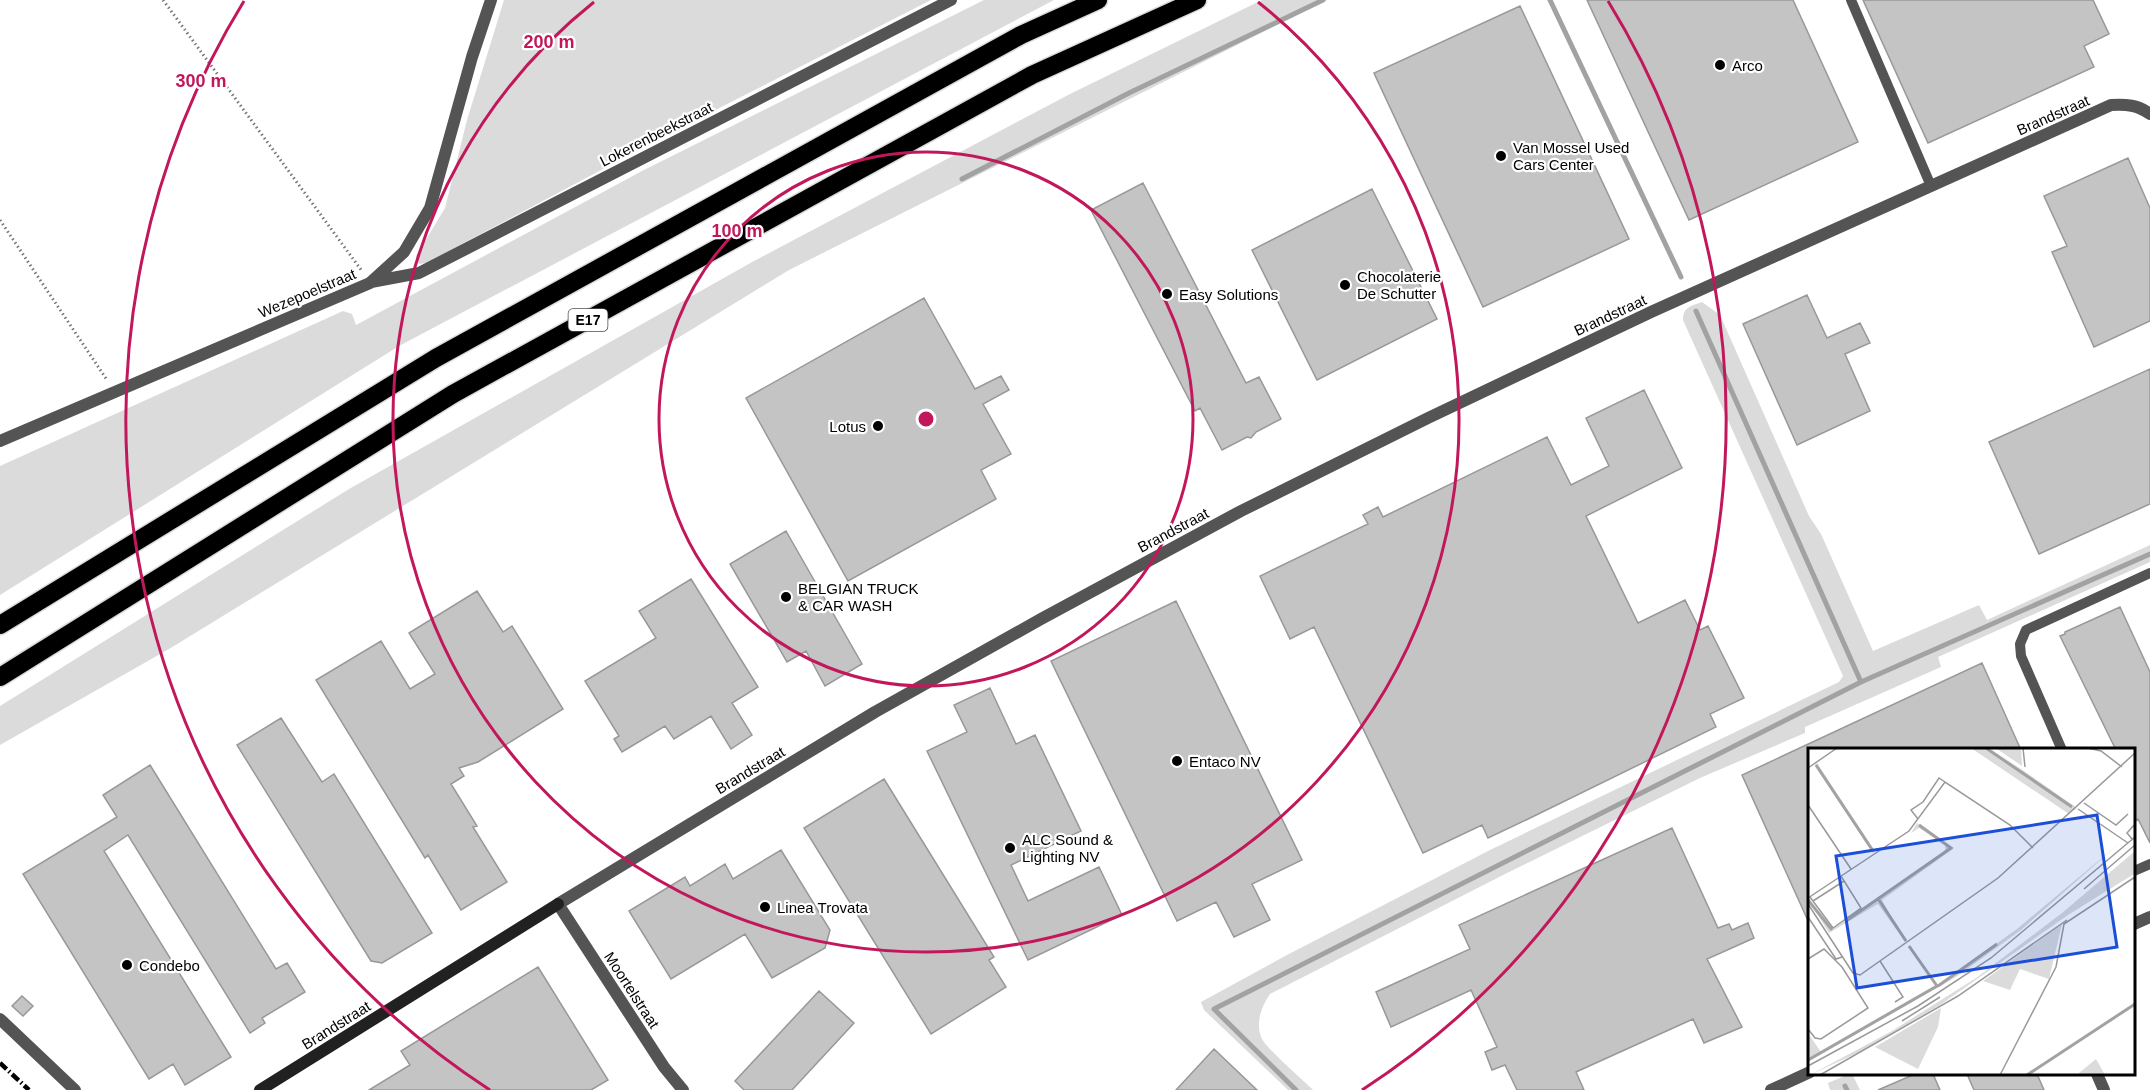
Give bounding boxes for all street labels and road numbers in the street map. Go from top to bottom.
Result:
street label: Brandstraat [2014,91,2093,139]
street label: Lokerenbeekstraat [597,98,716,170]
street label: Wezepoelstraat [256,265,359,321]
street label: Brandstraat [1571,291,1649,339]
road number: E17 [568,309,608,331]
street label: Brandstraat [1135,504,1212,556]
street label: Brandstraat [712,742,788,797]
street label: Moortelstraat [601,949,663,1032]
street label: Brandstraat [299,997,374,1053]

